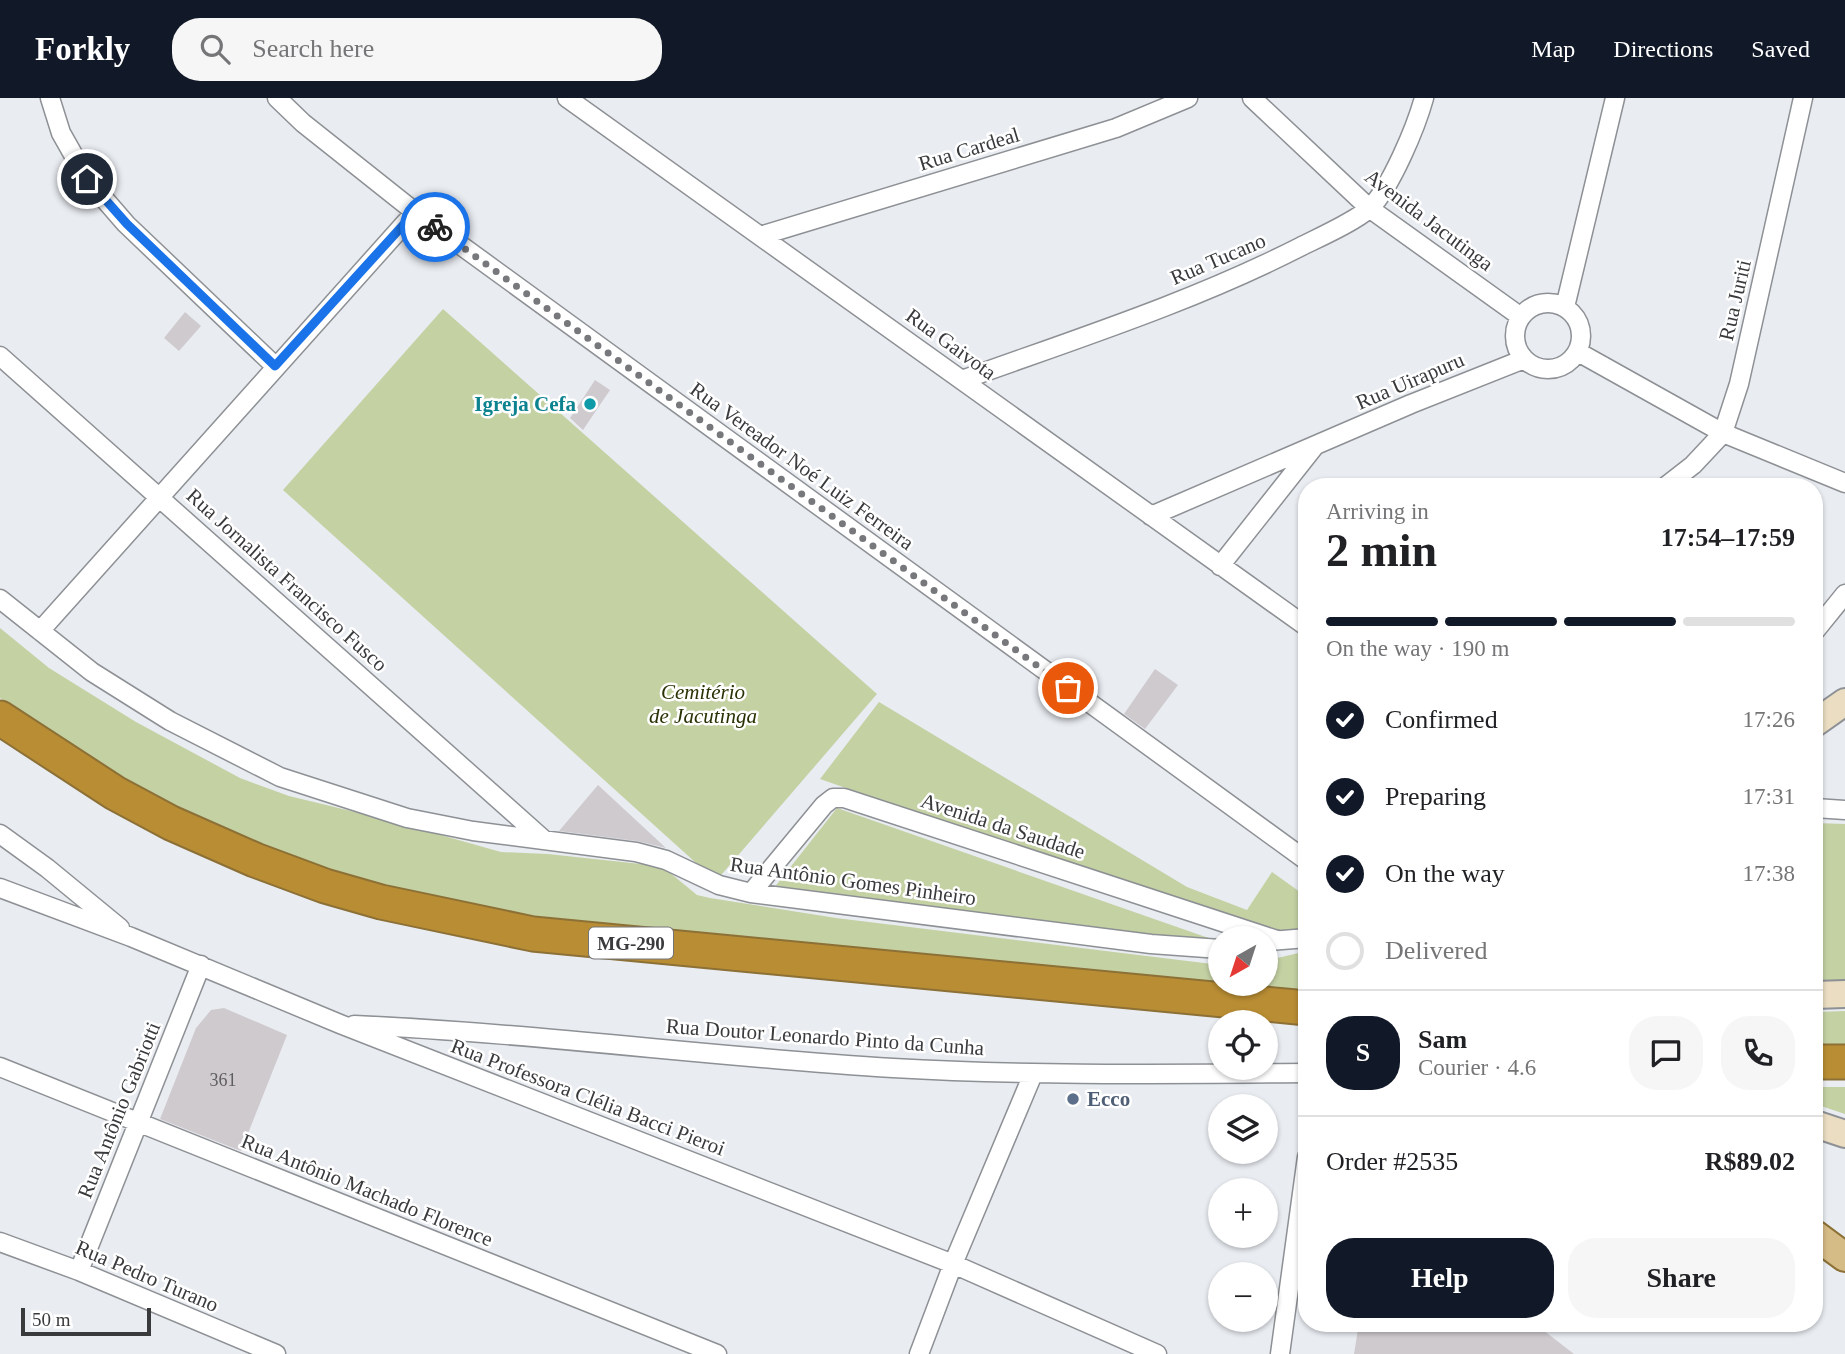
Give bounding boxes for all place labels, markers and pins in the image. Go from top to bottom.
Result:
pin [57,149,117,209]
place label: Igreja Cefa [474,392,576,416]
marker: Igreja Cefa [582,396,598,412]
pin [1038,658,1098,718]
place label: Ecco [1087,1087,1130,1111]
marker: Ecco [1065,1091,1081,1107]

